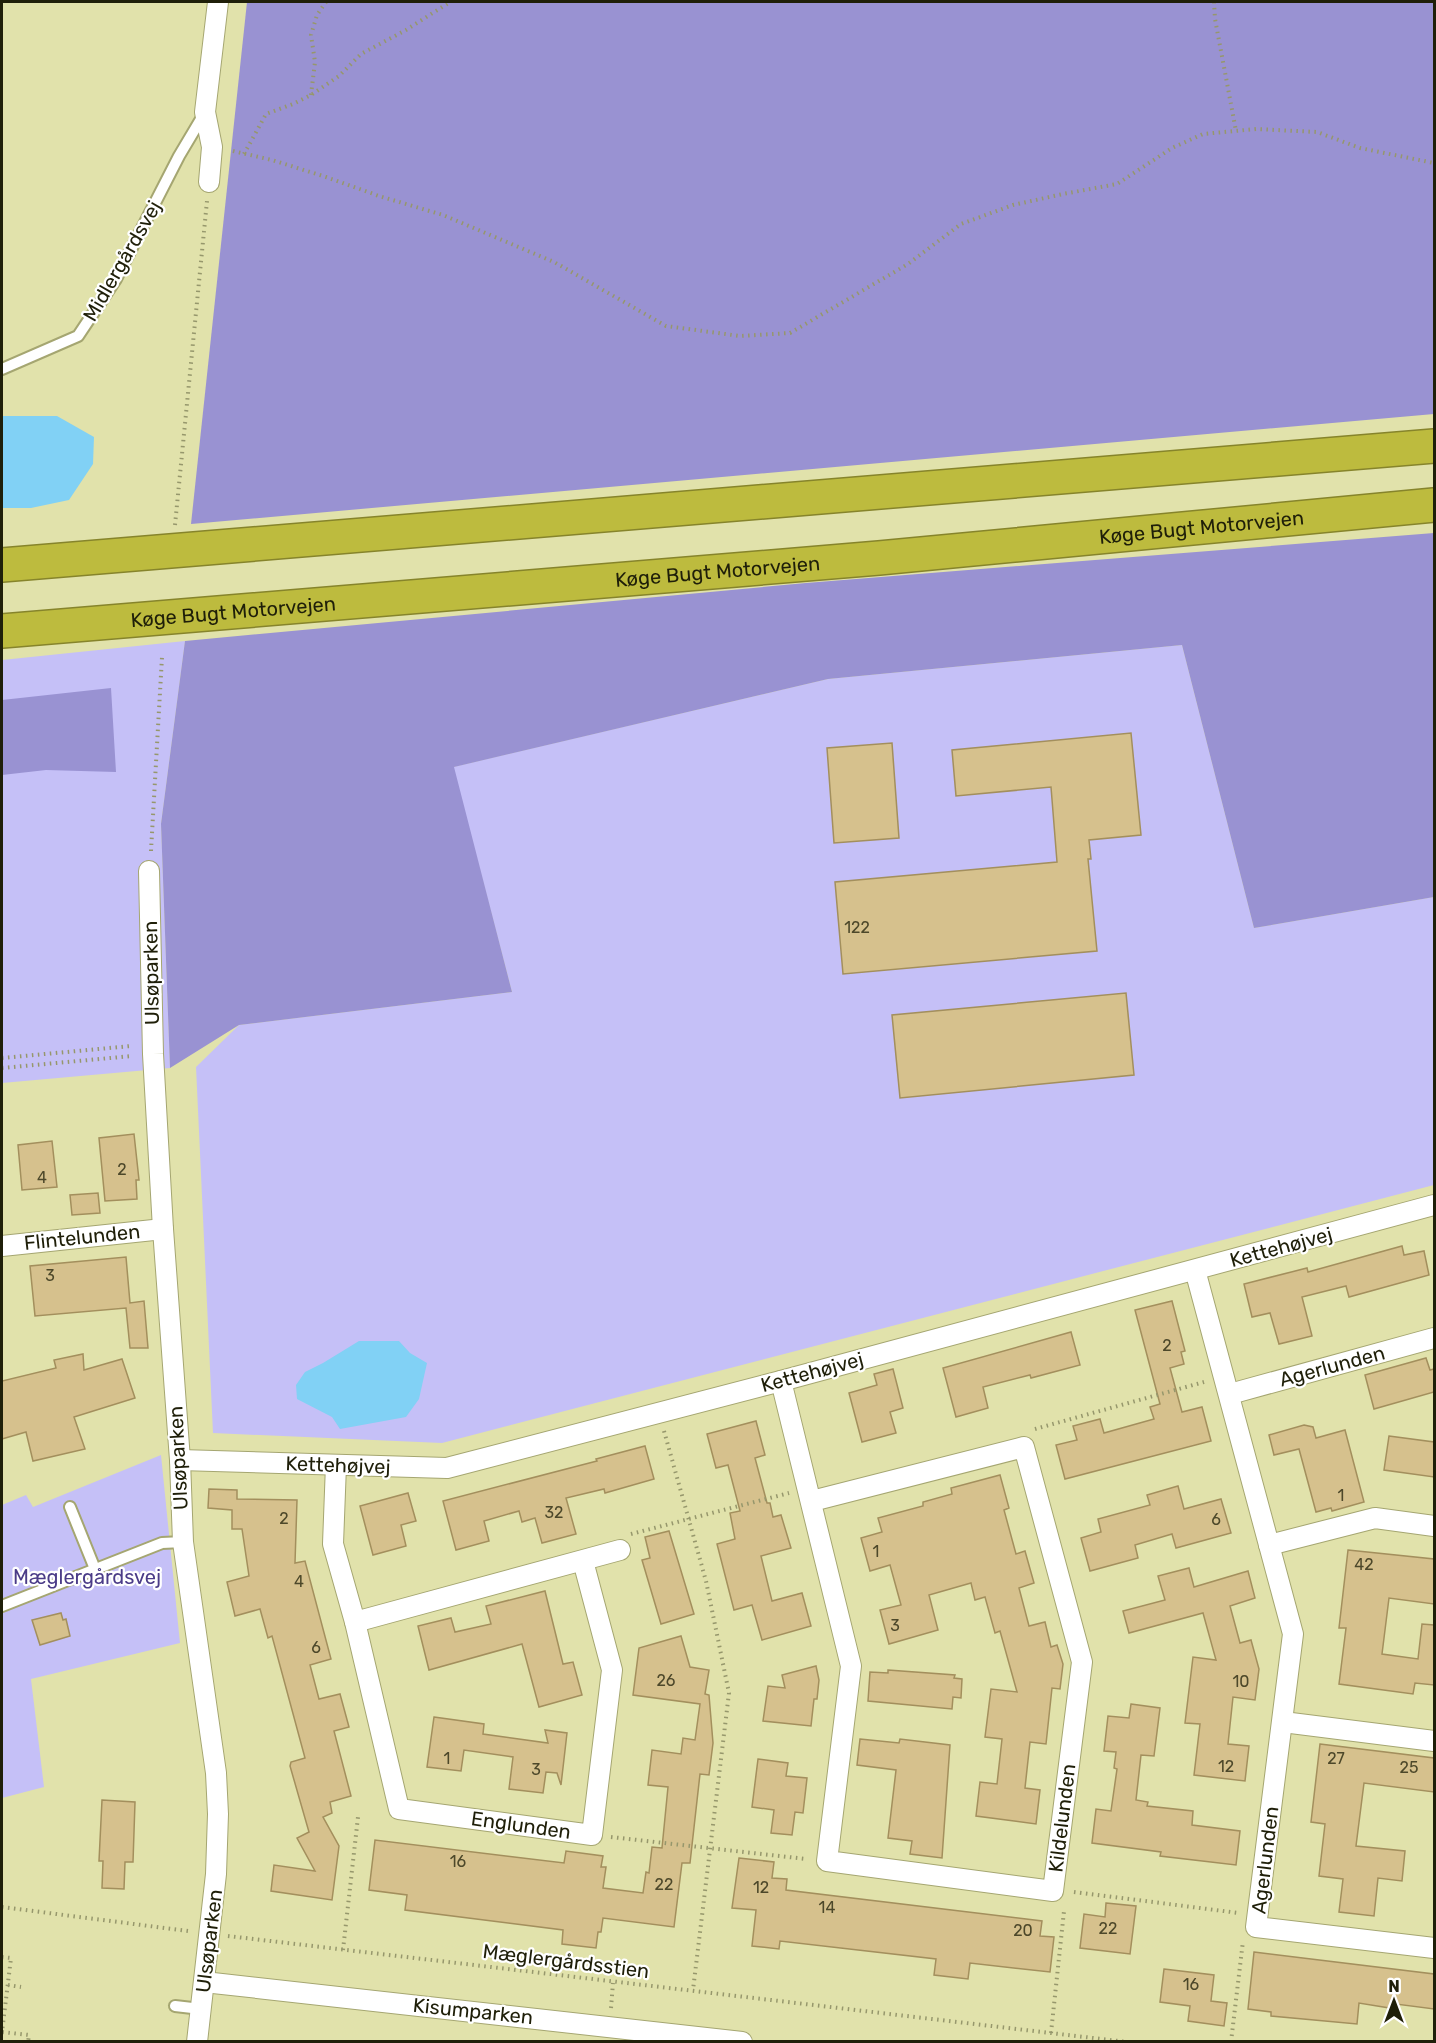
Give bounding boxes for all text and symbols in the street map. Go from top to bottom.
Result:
street label: Midlergårdsvej [78,196,166,326]
street label: Køge Bugt Motorvejen [1098,505,1305,549]
street label: Køge Bugt Motorvejen [614,551,821,592]
street label: Køge Bugt Motorvejen [130,591,337,632]
house number: 122 [844,918,870,937]
street label: Ulsøparken [138,921,164,1025]
house number: 2 [117,1160,127,1179]
house number: 4 [37,1168,47,1187]
street label: Flintelunden [23,1219,141,1255]
street label: Kettehøjvej [1227,1222,1335,1272]
house number: 3 [45,1266,55,1285]
house number: 2 [1162,1336,1172,1355]
street label: Agerlunden [1277,1340,1387,1392]
street label: Kettehøjvej [758,1347,866,1397]
street label: Ulsøparken [163,1405,193,1511]
street label: Kettehøjvej [285,1451,391,1479]
house number: 1 [1338,1486,1344,1505]
house number: 32 [544,1503,564,1522]
house number: 2 [279,1509,289,1528]
house number: 6 [1211,1510,1221,1529]
house number: 1 [873,1542,879,1561]
house number: 42 [1354,1555,1374,1574]
park label: Mæglergårdsvej [13,1565,161,1589]
house number: 4 [294,1572,304,1591]
house number: 3 [890,1616,900,1635]
house number: 6 [311,1638,321,1657]
house number: 26 [656,1671,676,1690]
house number: 10 [1232,1672,1250,1691]
house number: 1 [444,1749,450,1768]
house number: 27 [1327,1749,1345,1768]
house number: 12 [1218,1757,1234,1776]
house number: 25 [1400,1758,1418,1777]
house number: 3 [531,1760,541,1779]
street label: Kildelunden [1043,1762,1081,1874]
street label: Agerlunden [1246,1805,1284,1915]
street label: Englunden [470,1806,572,1844]
house number: 16 [450,1852,467,1871]
house number: 22 [655,1875,673,1894]
house number: 12 [753,1878,769,1897]
street label: Ulsøparken [191,1888,227,1994]
house number: 14 [819,1898,835,1917]
house number: 22 [1099,1919,1117,1938]
house number: 20 [1013,1921,1033,1940]
street label: Mæglergårdsstien [481,1939,651,1983]
north arrow [1364,1971,1424,2031]
house number: 16 [1183,1975,1200,1994]
text: N [1388,1977,1400,1996]
street label: Kisumparken [412,1993,534,2029]

